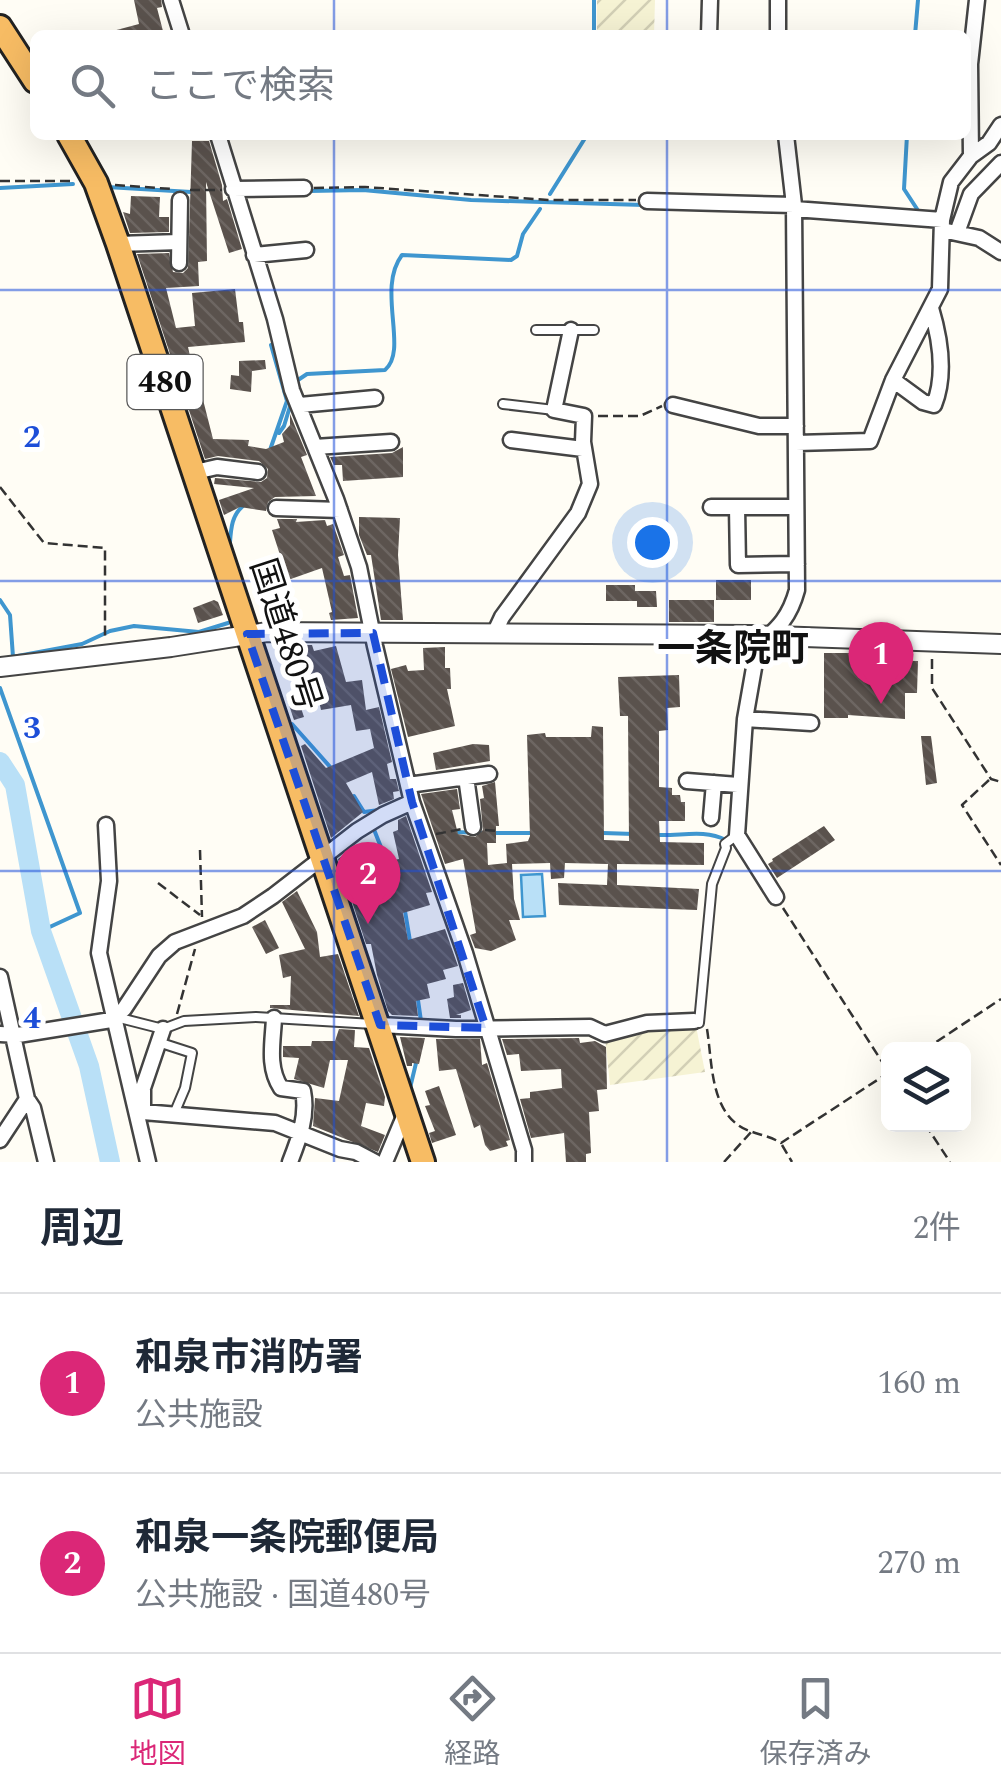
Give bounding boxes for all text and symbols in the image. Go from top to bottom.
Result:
search box [30,30,971,140]
icon: search [65,58,120,113]
text: ここで検索 [145,58,335,116]
road number: 480 [128,355,202,409]
text: 2 [23,413,41,462]
your location [627,517,678,568]
street label: 国道480号 [235,552,335,718]
district label: 一条院町 [657,621,809,679]
pin: 1 [848,622,914,704]
text: 3 [23,704,41,753]
pin: 2 [336,842,400,924]
text: 4 [23,994,41,1043]
map controls [881,1042,971,1132]
button: layers [881,1042,971,1132]
text: 周辺 [40,1198,124,1261]
text: 2件 [913,1204,961,1253]
text: 和泉市消防署 [135,1330,363,1388]
text: 1 [64,1359,81,1408]
text: 160 m [877,1359,961,1408]
text: 公共施設 [135,1391,263,1440]
text: 和泉一条院郵便局 [135,1510,439,1568]
text: 2 [64,1539,81,1588]
text: 270 m [877,1539,961,1588]
text: 公共施設 · 国道480号 [135,1571,431,1620]
tab: 地図 [129,1671,186,1776]
tab: 経路 [444,1671,501,1776]
tab: 保存済み [759,1671,872,1776]

